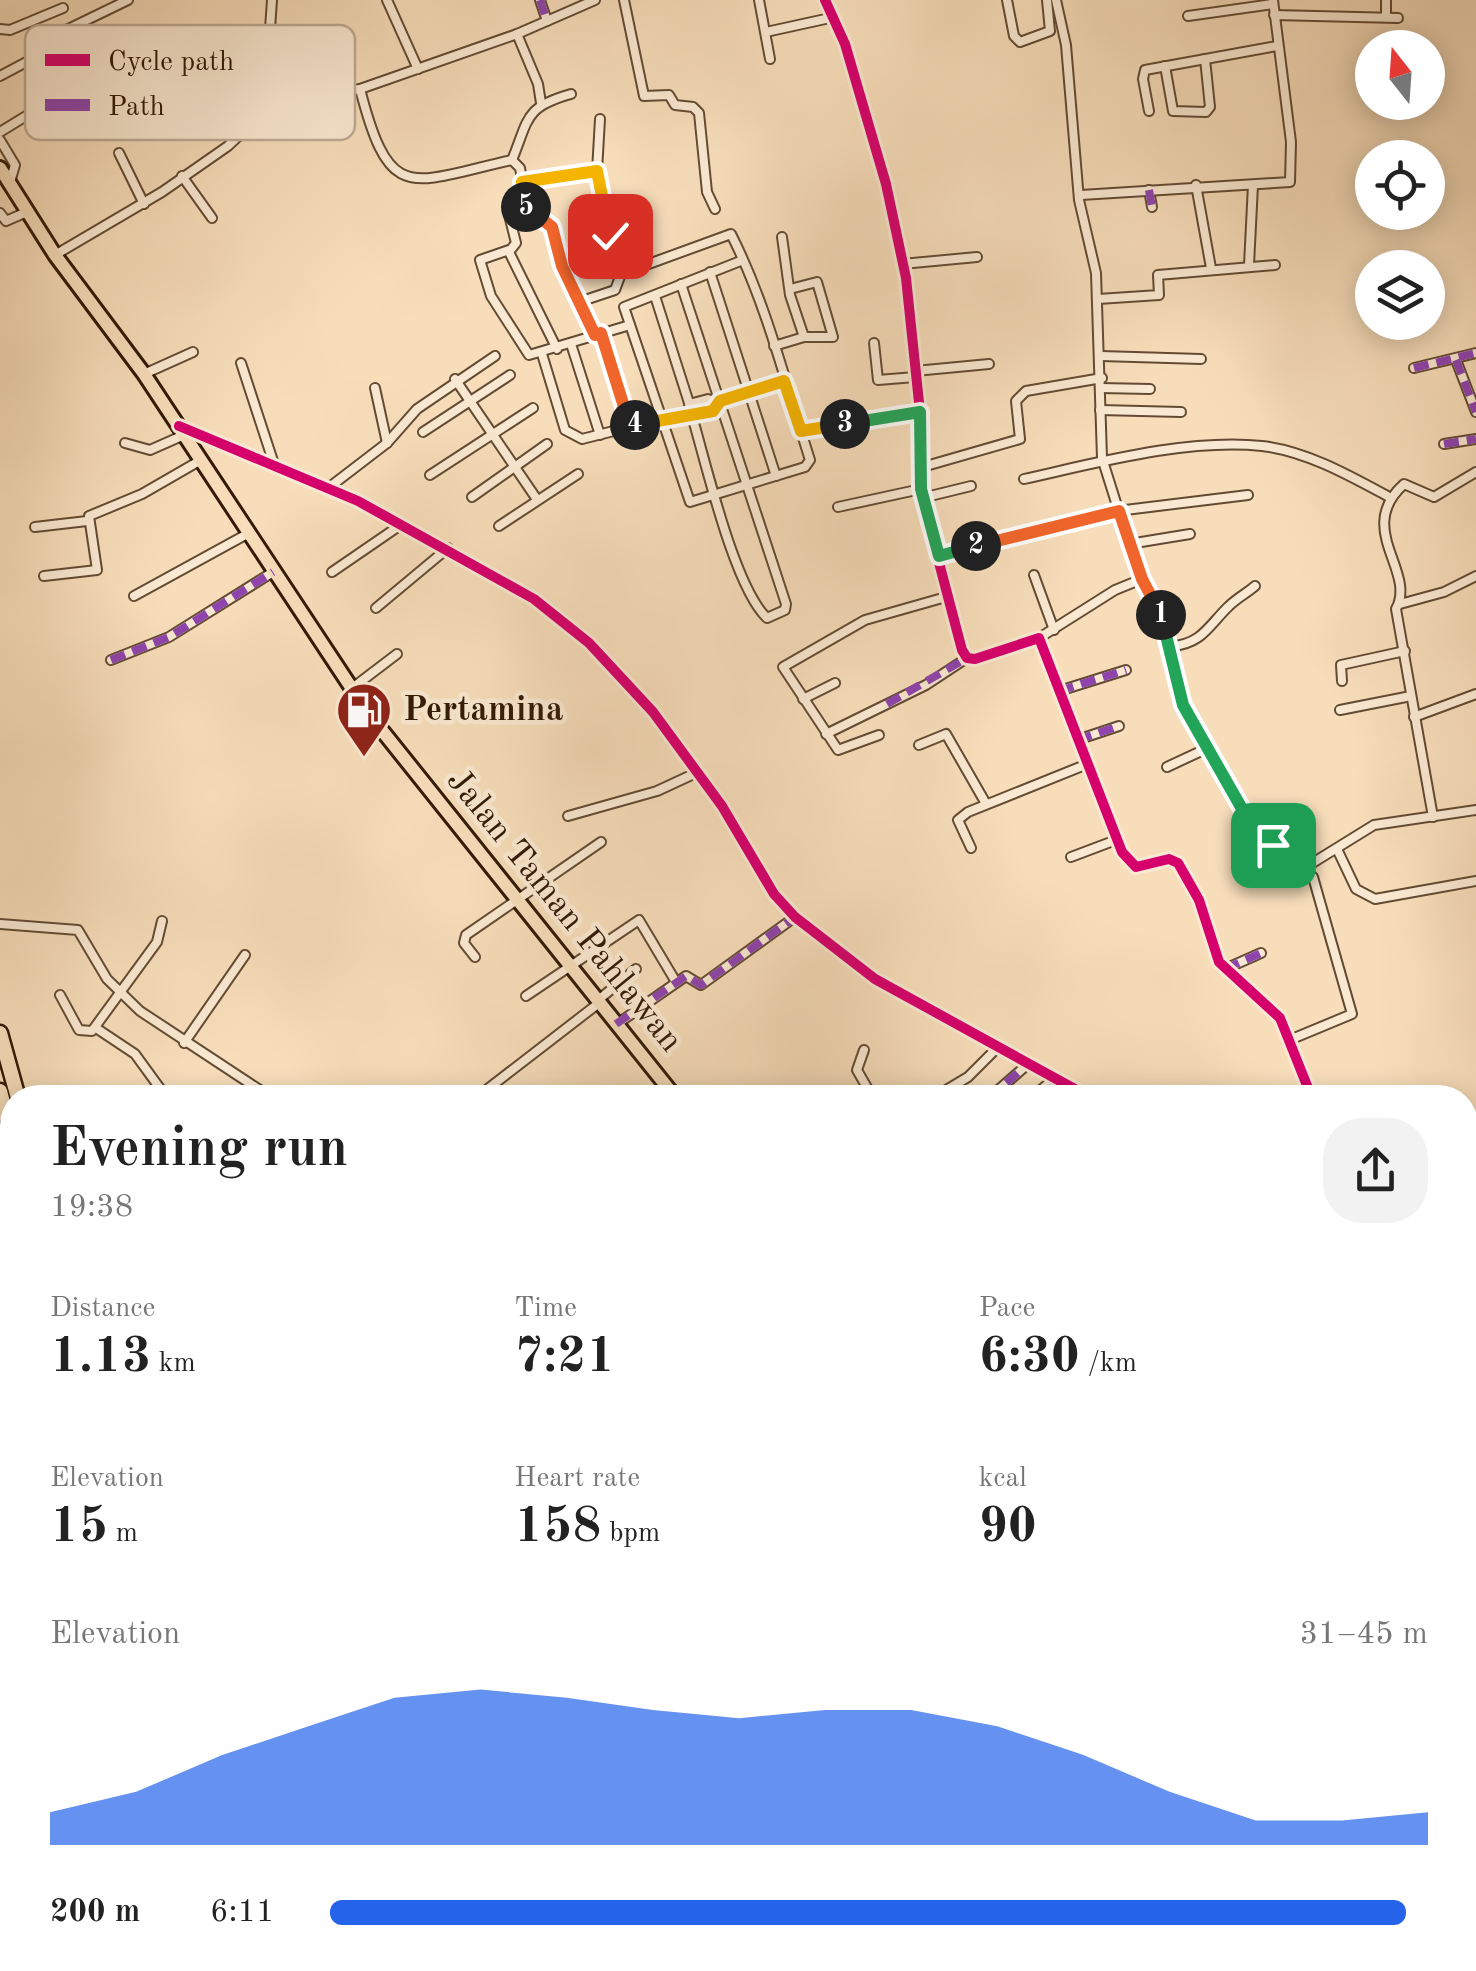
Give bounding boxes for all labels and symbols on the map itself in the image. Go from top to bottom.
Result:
legend [25,25,355,140]
north arrow [1355,30,1445,120]
text: Cycle path [108,49,234,77]
text: Path [108,94,165,122]
pin: 5 [501,182,551,232]
pin [568,194,653,279]
pin: 3 [820,399,870,449]
pin: 4 [610,400,660,450]
pin: 2 [951,521,1001,571]
pin: 1 [1136,590,1186,640]
fuel station icon: Pertamina [334,680,394,759]
place label: Pertamina [403,693,564,728]
street label: Jalan Taman Pahlawan [439,763,689,1059]
pin [1231,803,1316,888]

